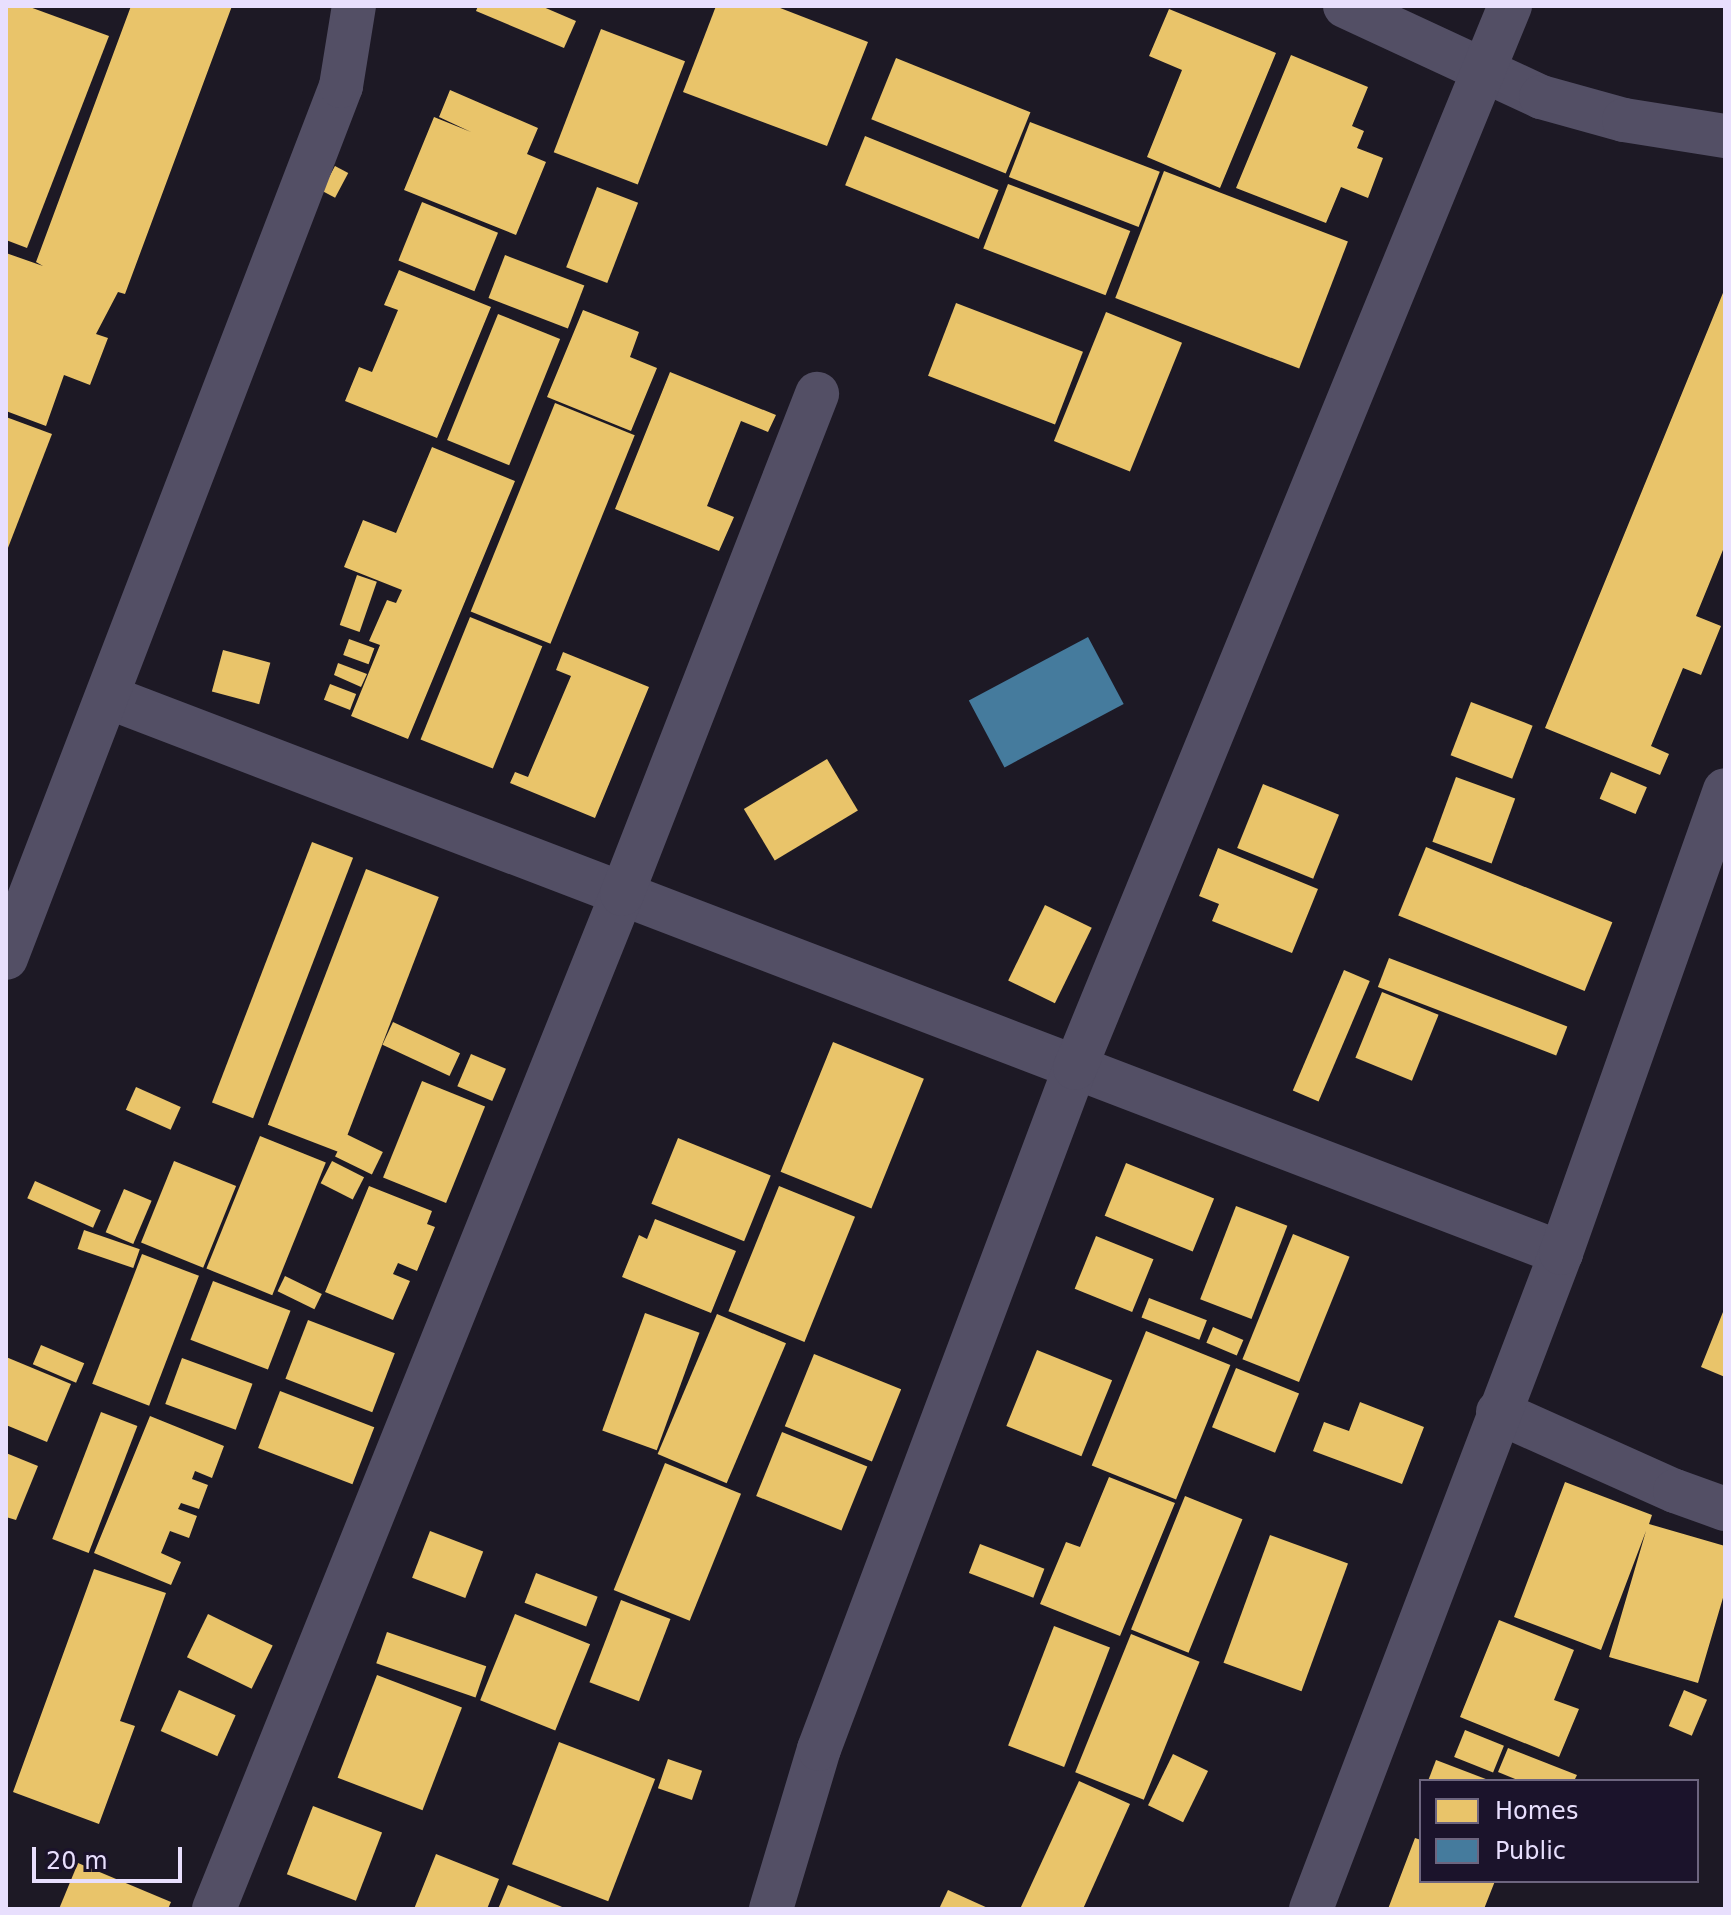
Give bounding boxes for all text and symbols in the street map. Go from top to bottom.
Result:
legend [1419,1779,1699,1883]
text: Homes [1495,1797,1578,1825]
scale bar [36,1831,186,1881]
text: Public [1495,1837,1566,1865]
text: 20 m [46,1847,108,1875]

